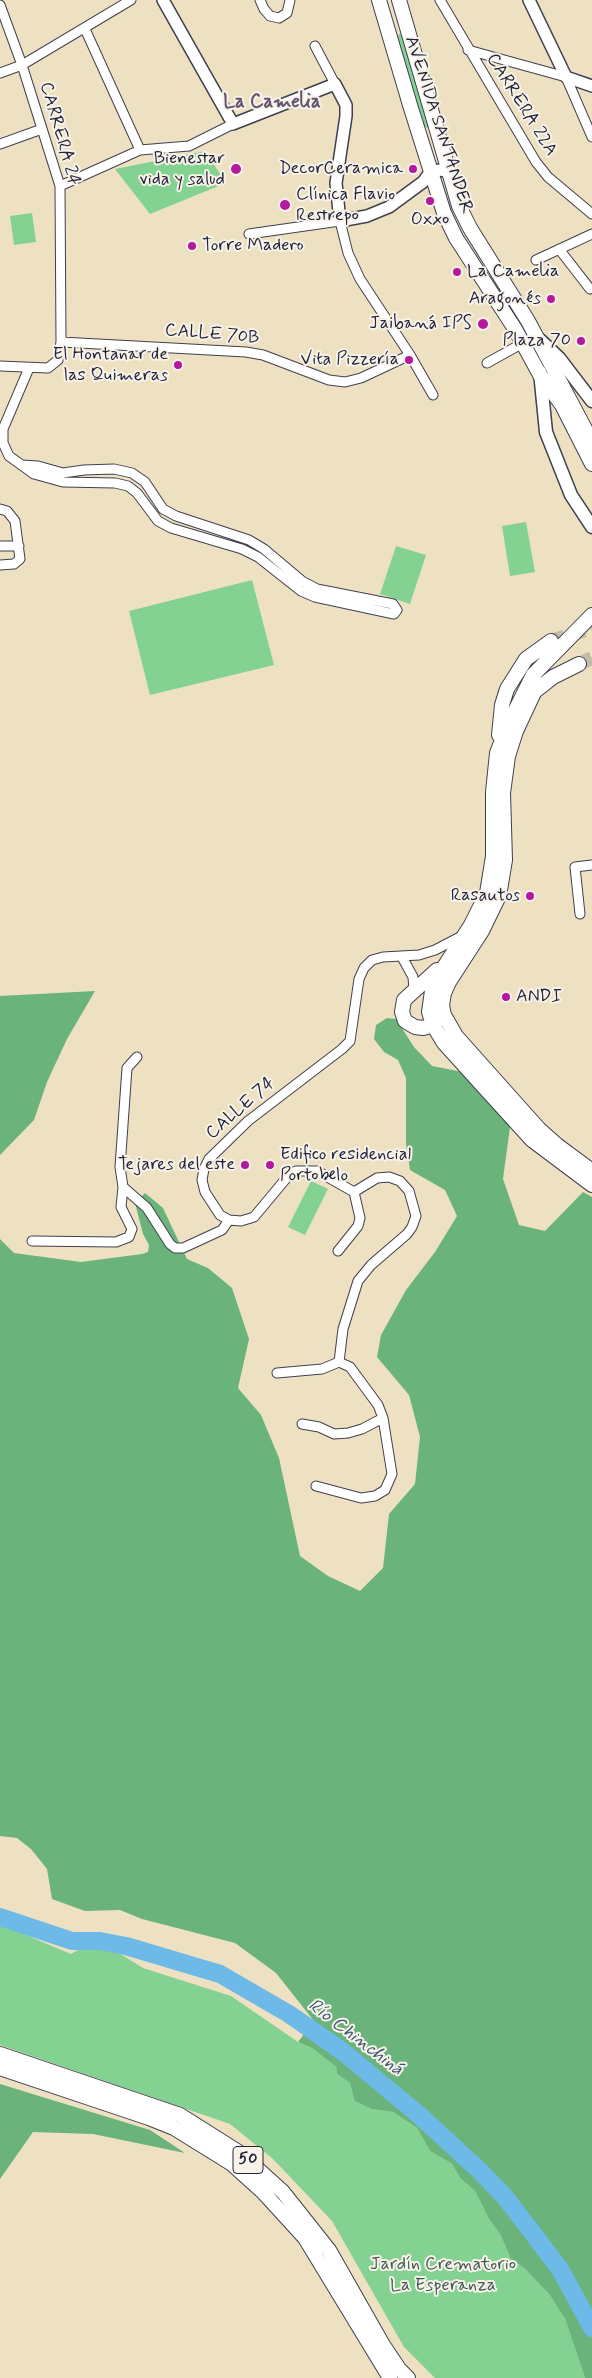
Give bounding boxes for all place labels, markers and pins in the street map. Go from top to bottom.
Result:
place label: Bienestar vida y salud [139,148,225,190]
place label: DecorCeramica [279,158,403,180]
marker: Bienestar vida y salud [229,162,243,176]
marker: DecorCeramica [407,163,419,175]
place label: Clínica Flavio Restrepo [296,184,395,226]
marker: Oxxo [424,195,436,207]
marker: Clínica Flavio Restrepo [278,198,292,212]
place label: Oxxo [411,209,449,231]
place label: Torre Madero [202,235,304,257]
marker: Torre Madero [186,240,198,252]
place label: La Camelia [467,261,559,283]
marker: La Camelia [451,266,463,278]
place label: Aragonés [469,288,541,310]
marker: Aragonés [545,293,557,305]
place label: Jaibaná IPS [369,313,472,335]
marker: Jaibaná IPS [476,317,490,331]
place label: Plaza 70 [503,330,571,352]
marker: Plaza 70 [575,335,587,347]
place label: El Hontanar de las Quimeras [53,344,168,386]
place label: Vita Pizzería [300,349,399,371]
marker: Vita Pizzería [403,354,415,366]
marker: El Hontanar de las Quimeras [172,359,184,371]
place label: Rasautos [451,885,520,907]
marker: Rasautos [524,890,536,902]
place label: ANDI [516,986,562,1008]
marker: ANDI [500,991,512,1003]
place label: Edifico residencial Portobelo [280,1144,411,1186]
place label: Tejares del este [118,1154,235,1176]
marker: Tejares del este [239,1159,251,1171]
marker: Edifico residencial Portobelo [264,1159,276,1171]

